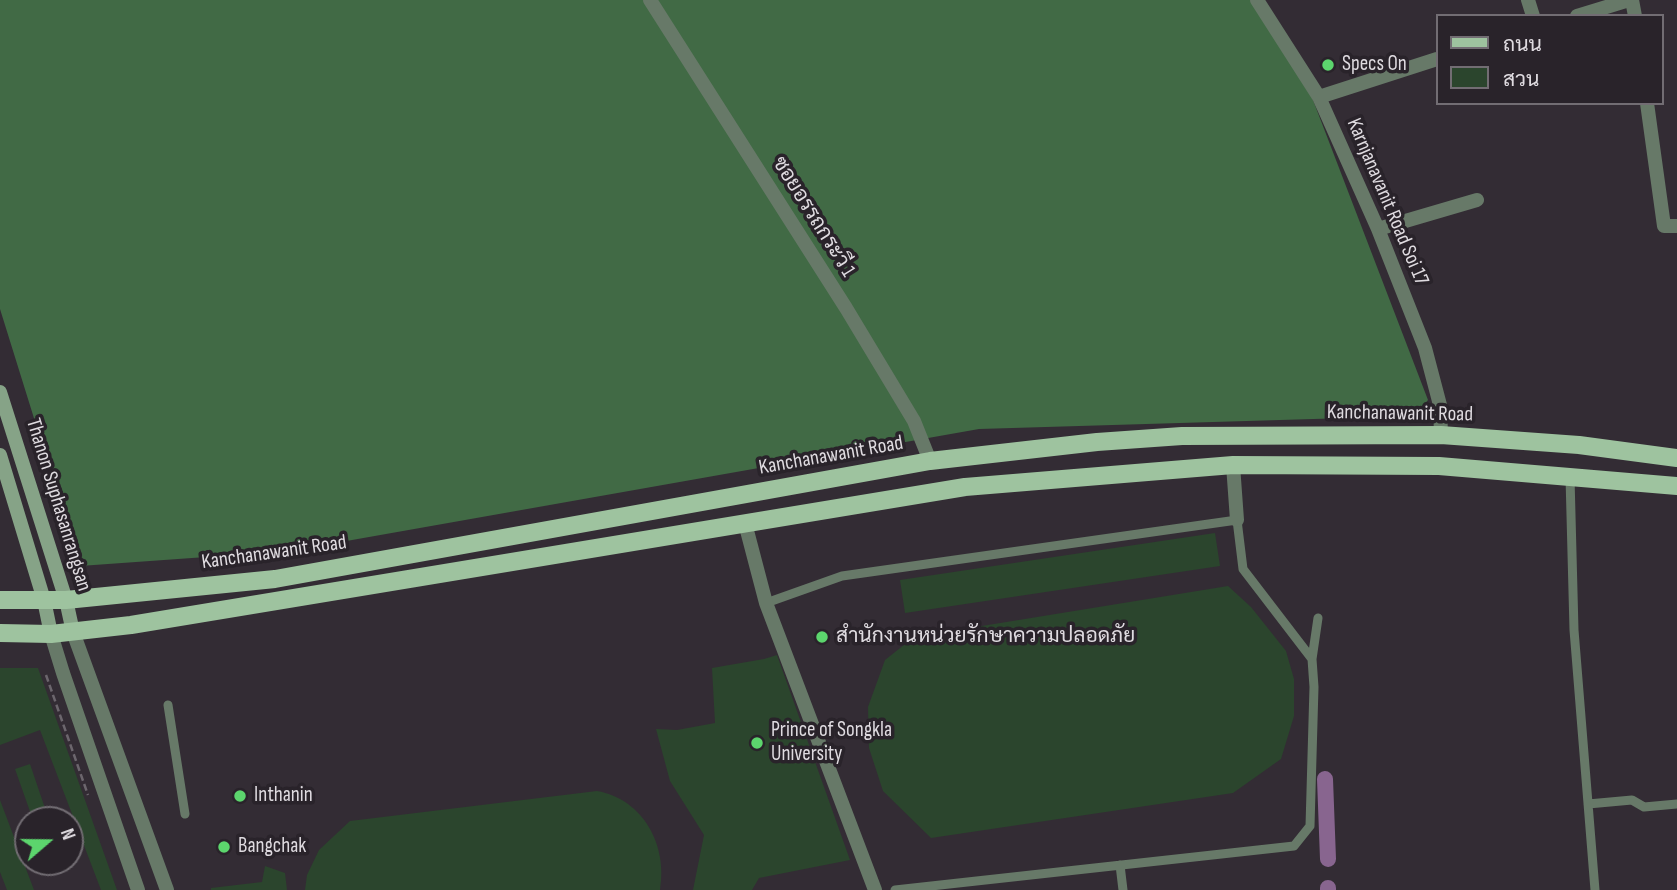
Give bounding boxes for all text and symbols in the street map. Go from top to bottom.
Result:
legend [1436,14,1663,105]
text: ถนน [1503,32,1542,57]
place label: Specs On [1342,52,1407,78]
marker: Specs On [1320,57,1336,73]
text: สวน [1503,67,1539,92]
street label: Karnjanavanit Road Soi 17 [1340,115,1434,289]
street label: ซอยอรรถกระวี 1 [766,152,860,282]
street label: Kanchanawanit Road [1327,400,1473,428]
street label: Thanon Suphasanrangsan [20,416,96,594]
street label: Kanchanawanit Road [757,431,905,481]
street label: Kanchanawanit Road [200,530,348,576]
place label: สำนักงานหน่วยรักษาความปลอดภัย [836,624,1135,650]
marker: สำนักงานหน่วยรักษาความปลอดภัย [814,629,830,645]
place label: Prince of Songkla University [771,718,892,768]
marker: Prince of Songkla University [749,735,765,751]
place label: Inthanin [254,783,313,809]
marker: Inthanin [232,788,248,804]
north arrow [14,806,84,876]
text: N [55,826,80,843]
place label: Bangchak [238,834,306,860]
marker: Bangchak [216,839,232,855]

